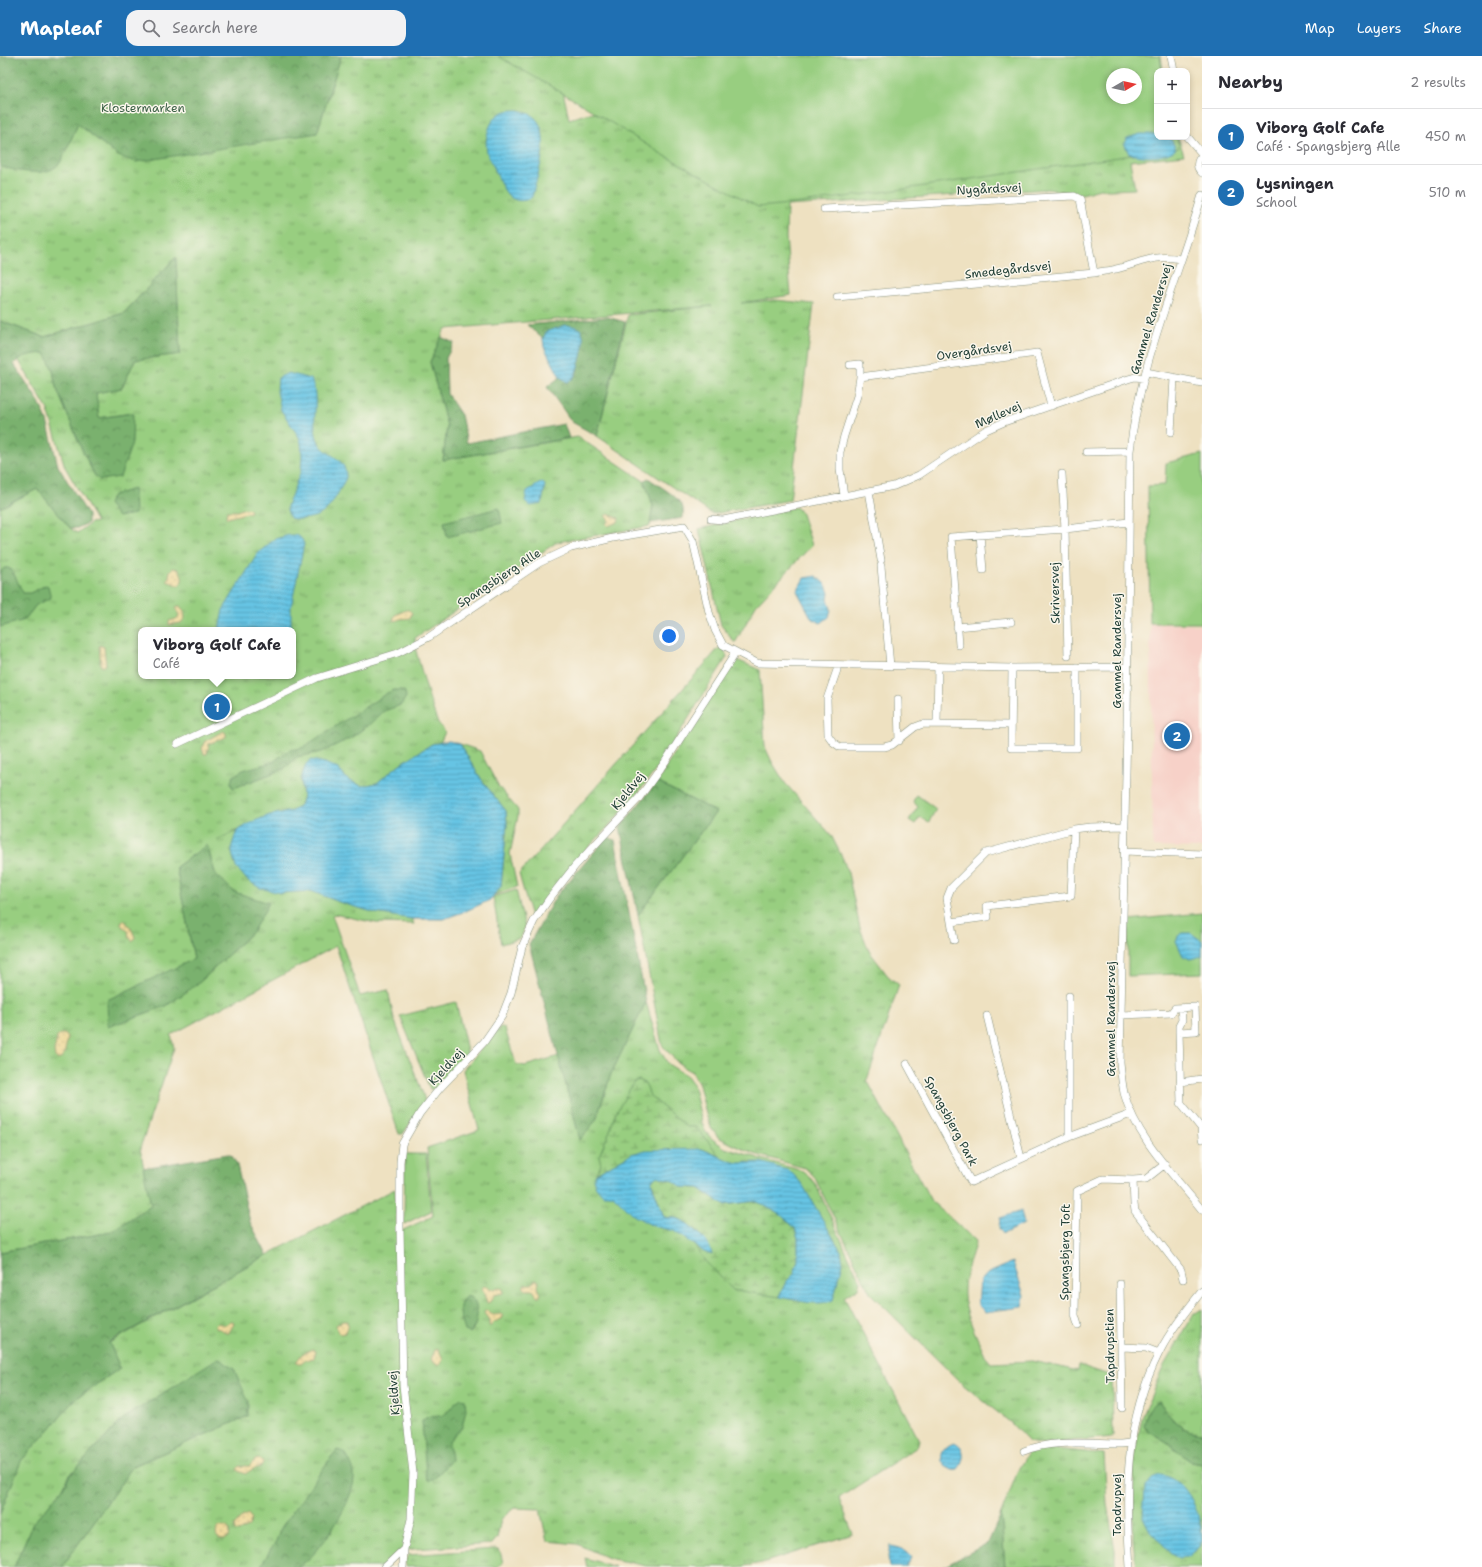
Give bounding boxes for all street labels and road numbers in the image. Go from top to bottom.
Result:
street label: Nygårdsvej [956,179,1022,199]
street label: Smedegårdsvej [964,258,1052,282]
street label: Gammel Randersvej [1126,262,1176,376]
street label: Overgårdsvej [935,338,1013,364]
street label: Møllevej [972,398,1024,432]
street label: Spangsbjerg Alle [454,545,544,611]
street label: Skriversvej [1046,562,1064,624]
street label: Gammel Randersvej [1109,593,1125,709]
street label: Kjeldvej [608,769,648,813]
street label: Gammel Randersvej [1103,961,1119,1077]
street label: Kjeldvej [425,1045,467,1089]
street label: Spangsbjerg Park [920,1073,982,1169]
street label: Spangsbjerg Toft [1056,1203,1074,1301]
street label: Tapdrupstien [1101,1309,1119,1383]
street label: Kjeldvej [384,1370,404,1416]
street label: Tapdrupvej [1109,1474,1125,1536]

